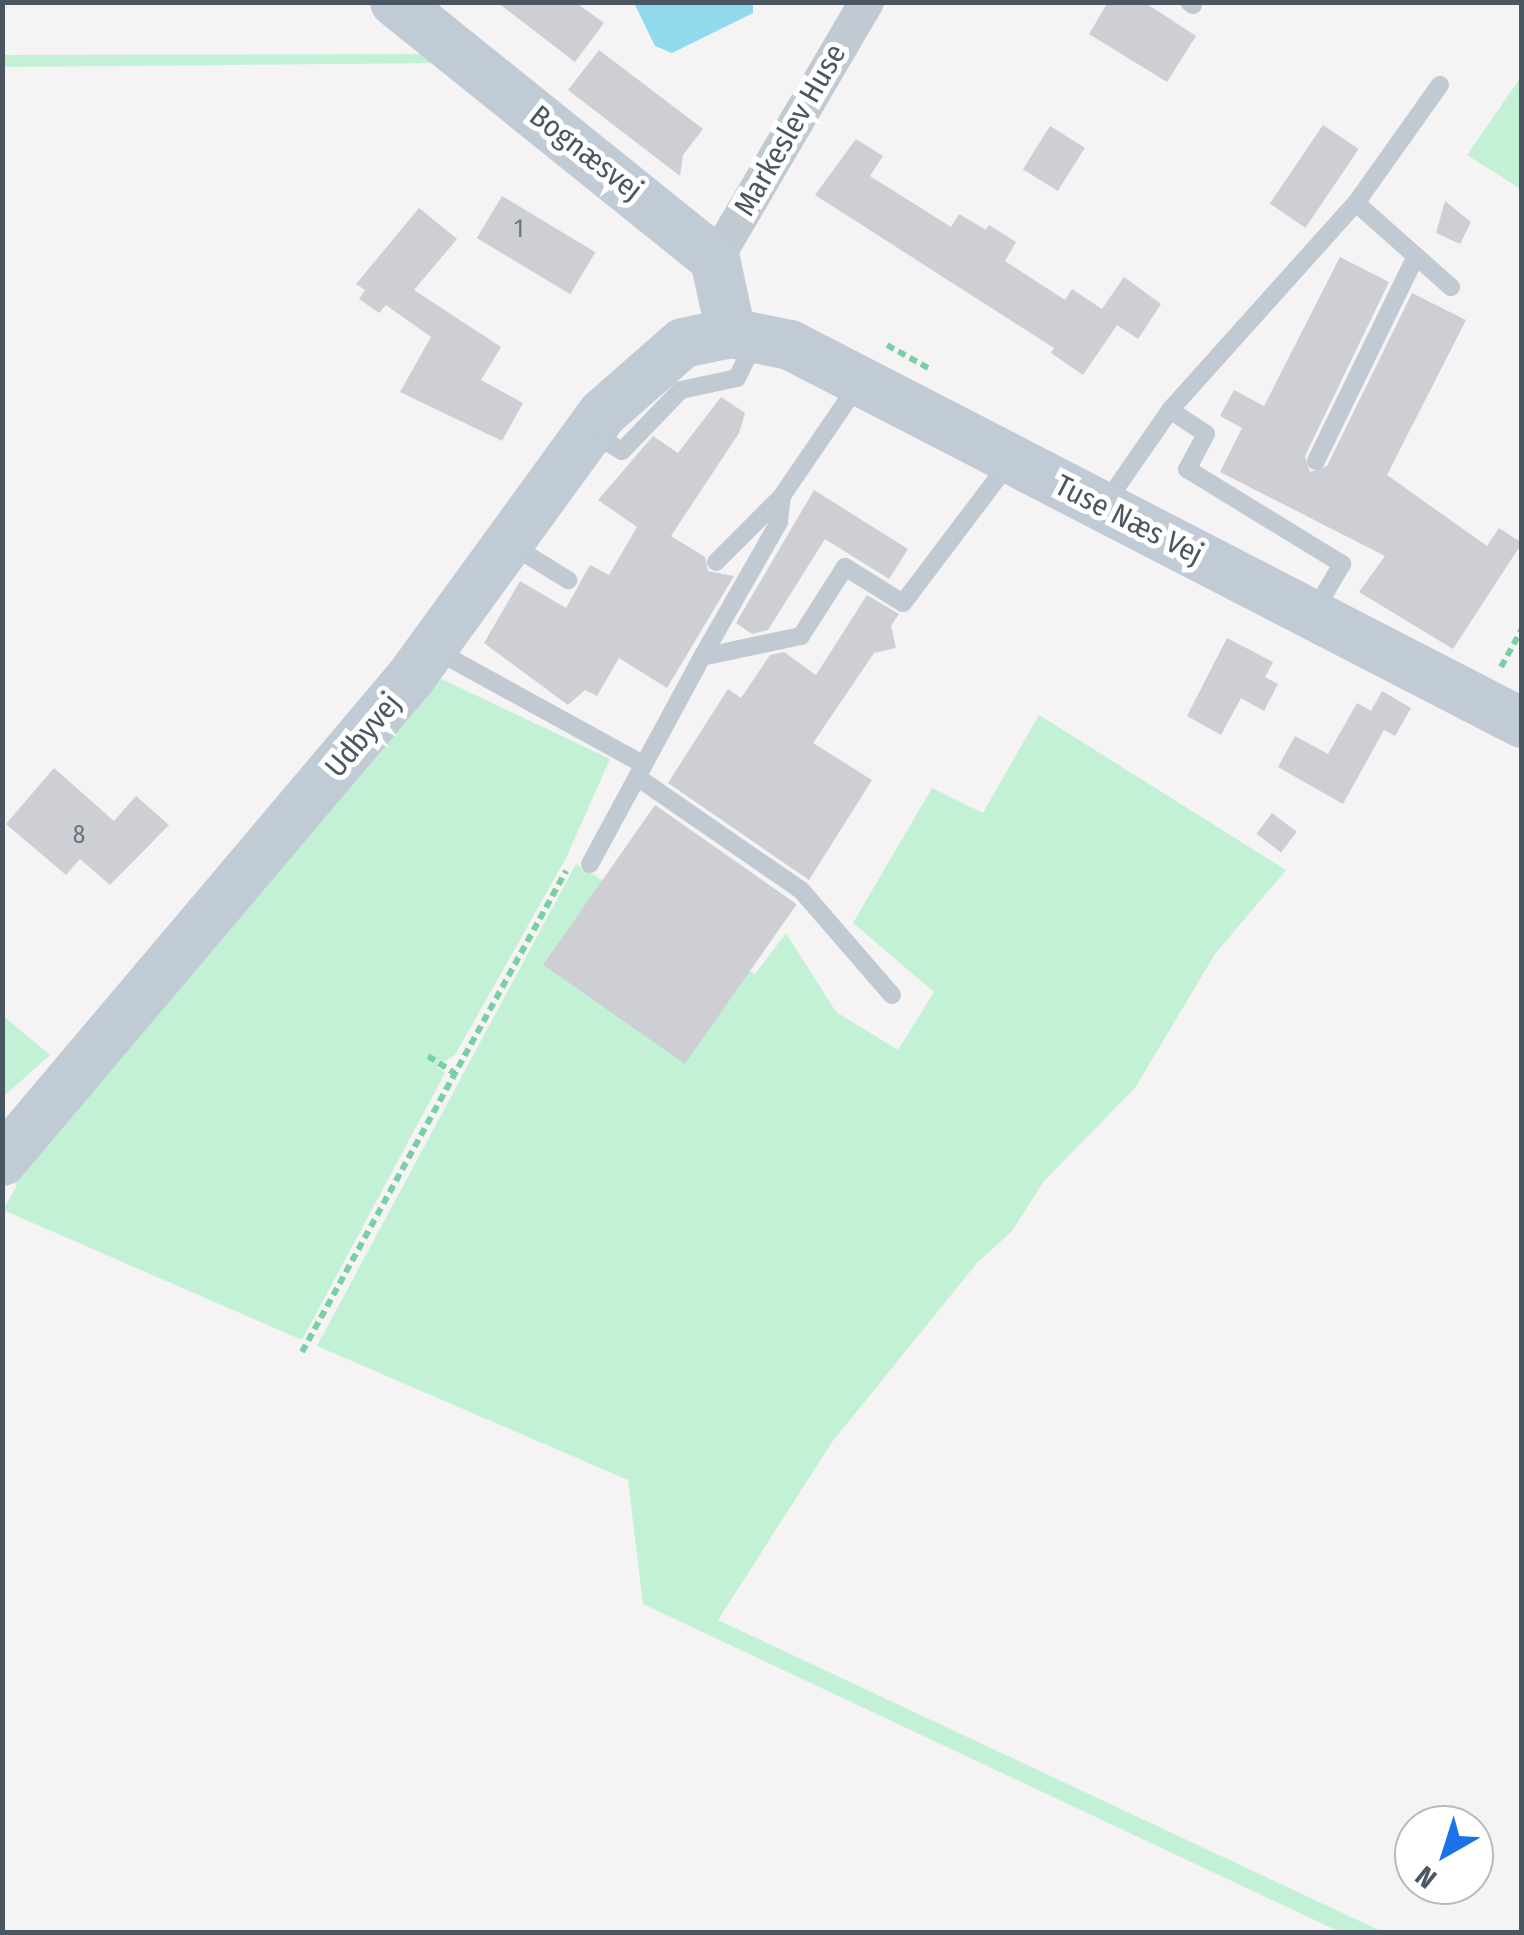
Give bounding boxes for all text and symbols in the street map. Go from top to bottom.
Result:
street label: Markeslev Huse [726,38,854,222]
street label: Bognæsvej [522,98,650,208]
house number: 1 [514,214,524,244]
street label: Tuse Næs Vej [1049,467,1209,573]
street label: Udbyvej [318,686,408,784]
house number: 8 [73,820,85,850]
north arrow [1394,1805,1494,1905]
text: N [1409,1859,1443,1895]

